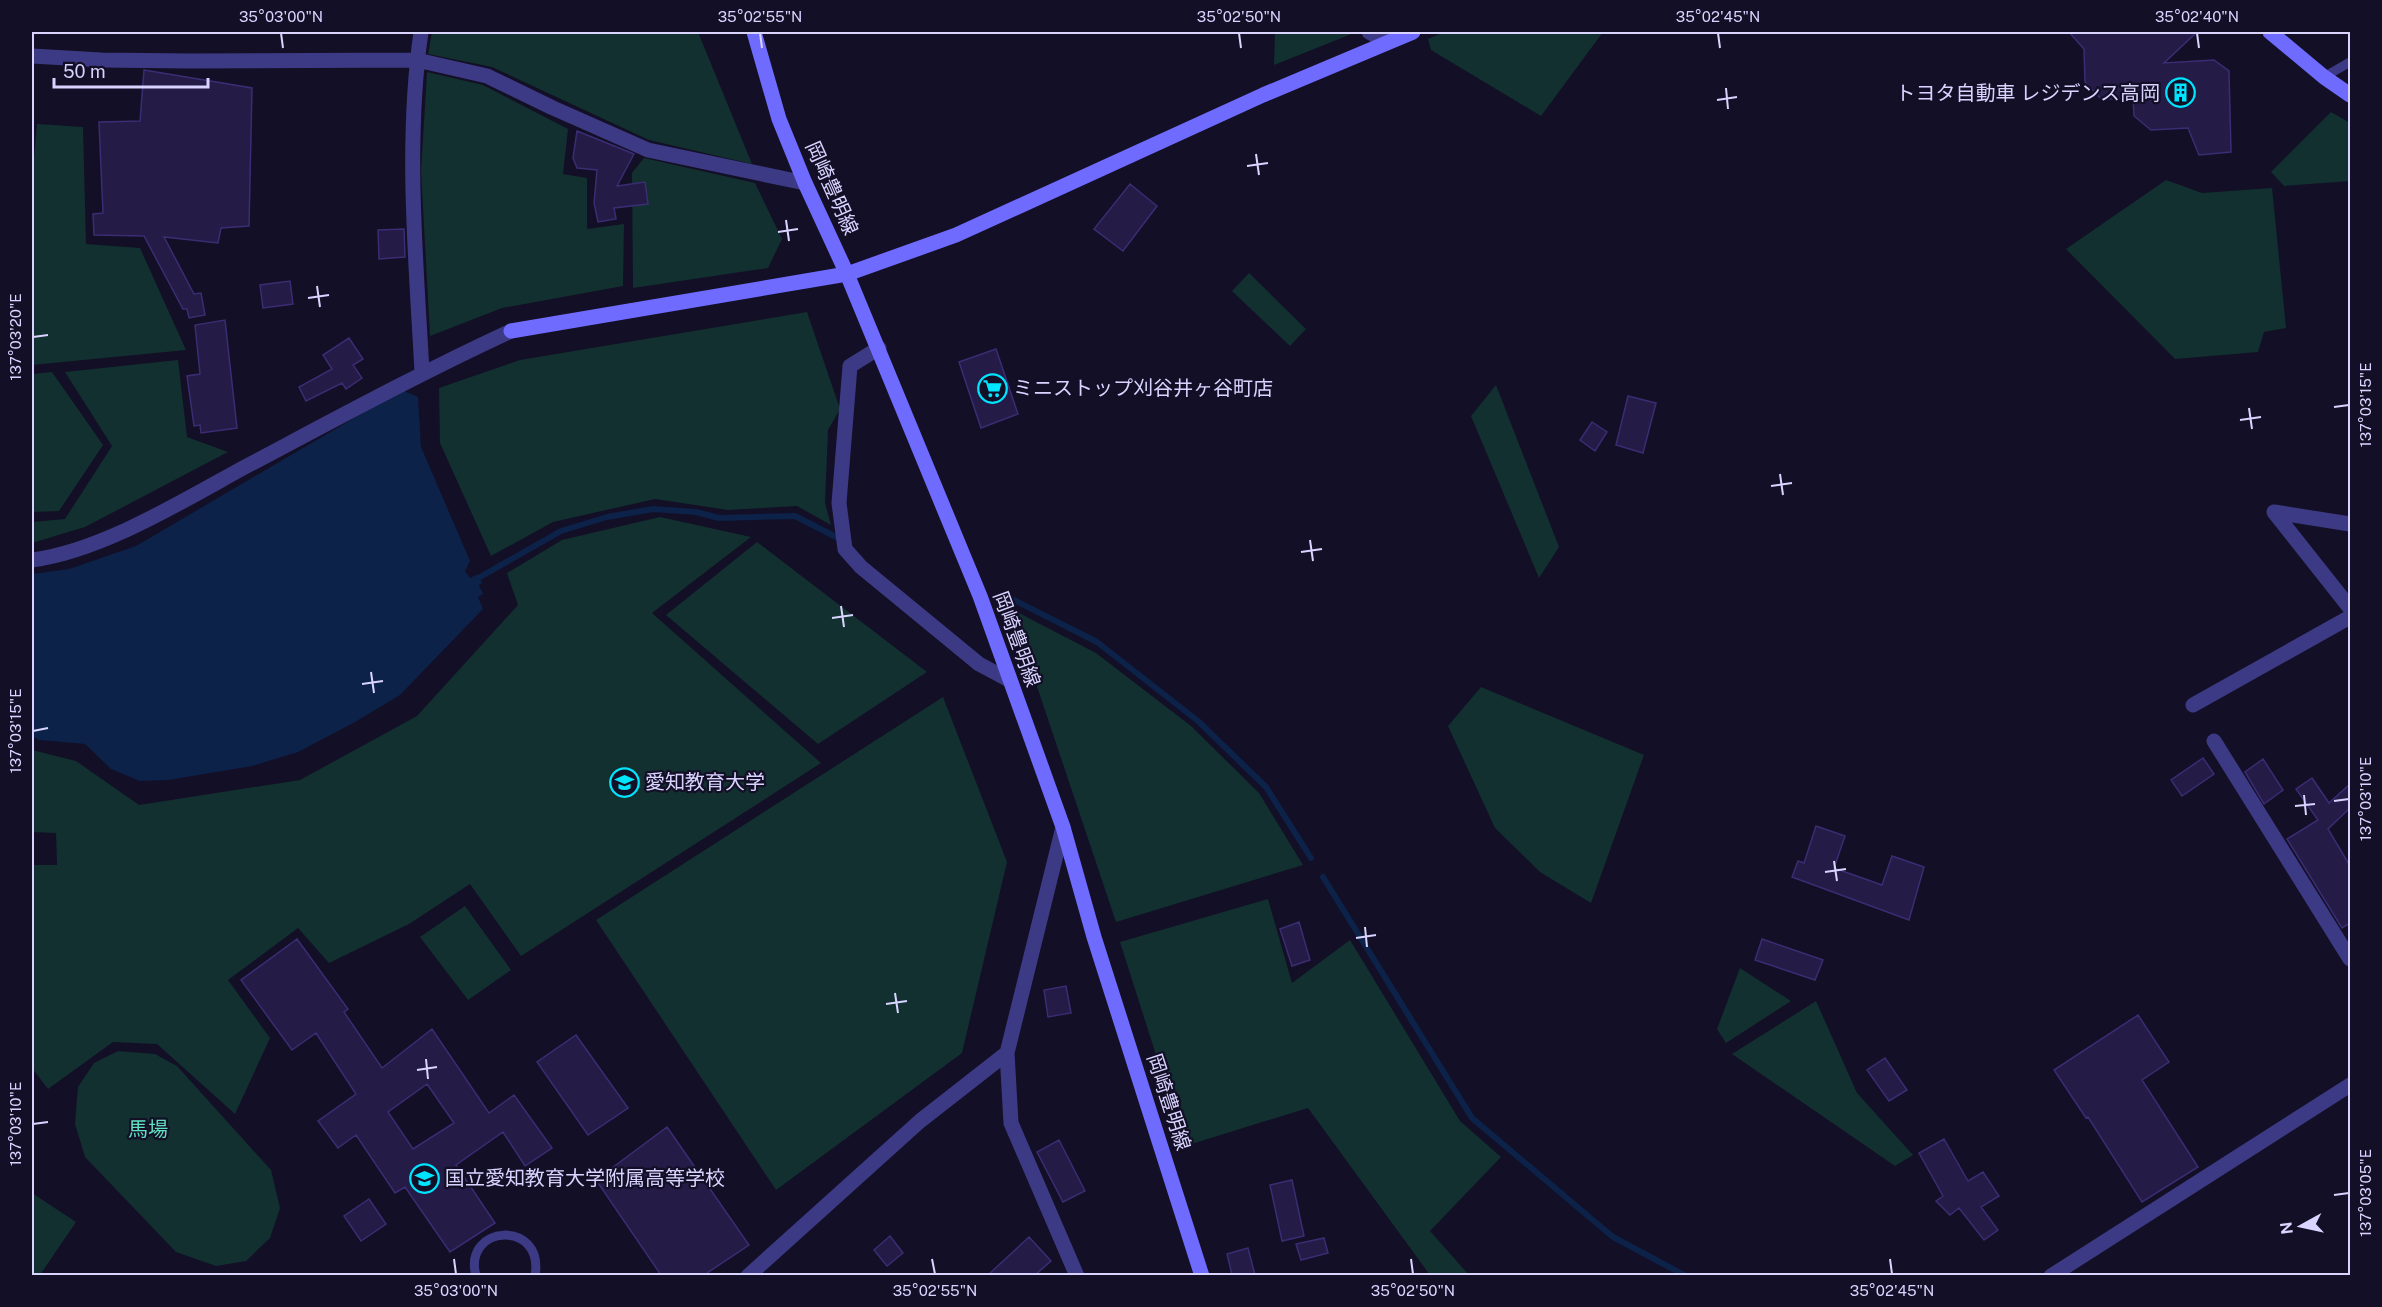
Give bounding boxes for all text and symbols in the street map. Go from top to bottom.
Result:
text: 35°03'00"N [239,8,323,25]
text: 35°02'55"N [718,8,802,25]
text: 35°02'50"N [1197,8,1281,25]
text: 35°02'45"N [1676,8,1760,25]
text: 35°02'40"N [2155,8,2239,25]
scale bar [54,51,208,89]
text: 50 m [63,61,106,82]
building icon: トヨタ自動車 レジデンス高岡 [2165,77,2197,109]
place label: トヨタ自動車 レジデンス高岡 [1896,81,2160,105]
street label: 岡崎豊明線 [801,137,863,239]
text: 137°03'20"E [7,293,24,381]
text: 137°03'15"E [2357,363,2374,447]
supermarket icon: ミニストップ刈谷井ヶ谷町店 [976,372,1008,404]
place label: ミニストップ刈谷井ヶ谷町店 [1013,376,1273,400]
street label: 岡崎豊明線 [989,588,1045,690]
text: 137°03'15"E [7,689,24,773]
text: 137°03'10"E [2357,757,2374,841]
school or university icon: 愛知教育大学 [608,766,640,798]
place label: 愛知教育大学 [645,770,765,794]
street label: 岡崎豊明線 [1142,1051,1196,1153]
text: 137°03'10"E [7,1082,24,1166]
park label: 馬場 [128,1117,168,1141]
text: 137°03'05"E [2357,1149,2374,1237]
school or university icon: 国立愛知教育大学附属高等学校 [408,1162,440,1194]
place label: 国立愛知教育大学附属高等学校 [445,1166,725,1190]
north arrow [2271,1196,2331,1256]
text: N [2276,1220,2297,1236]
text: 35°03'00"N [414,1282,498,1299]
text: 35°02'55"N [893,1282,977,1299]
text: 35°02'50"N [1371,1282,1455,1299]
text: 35°02'45"N [1850,1282,1934,1299]

